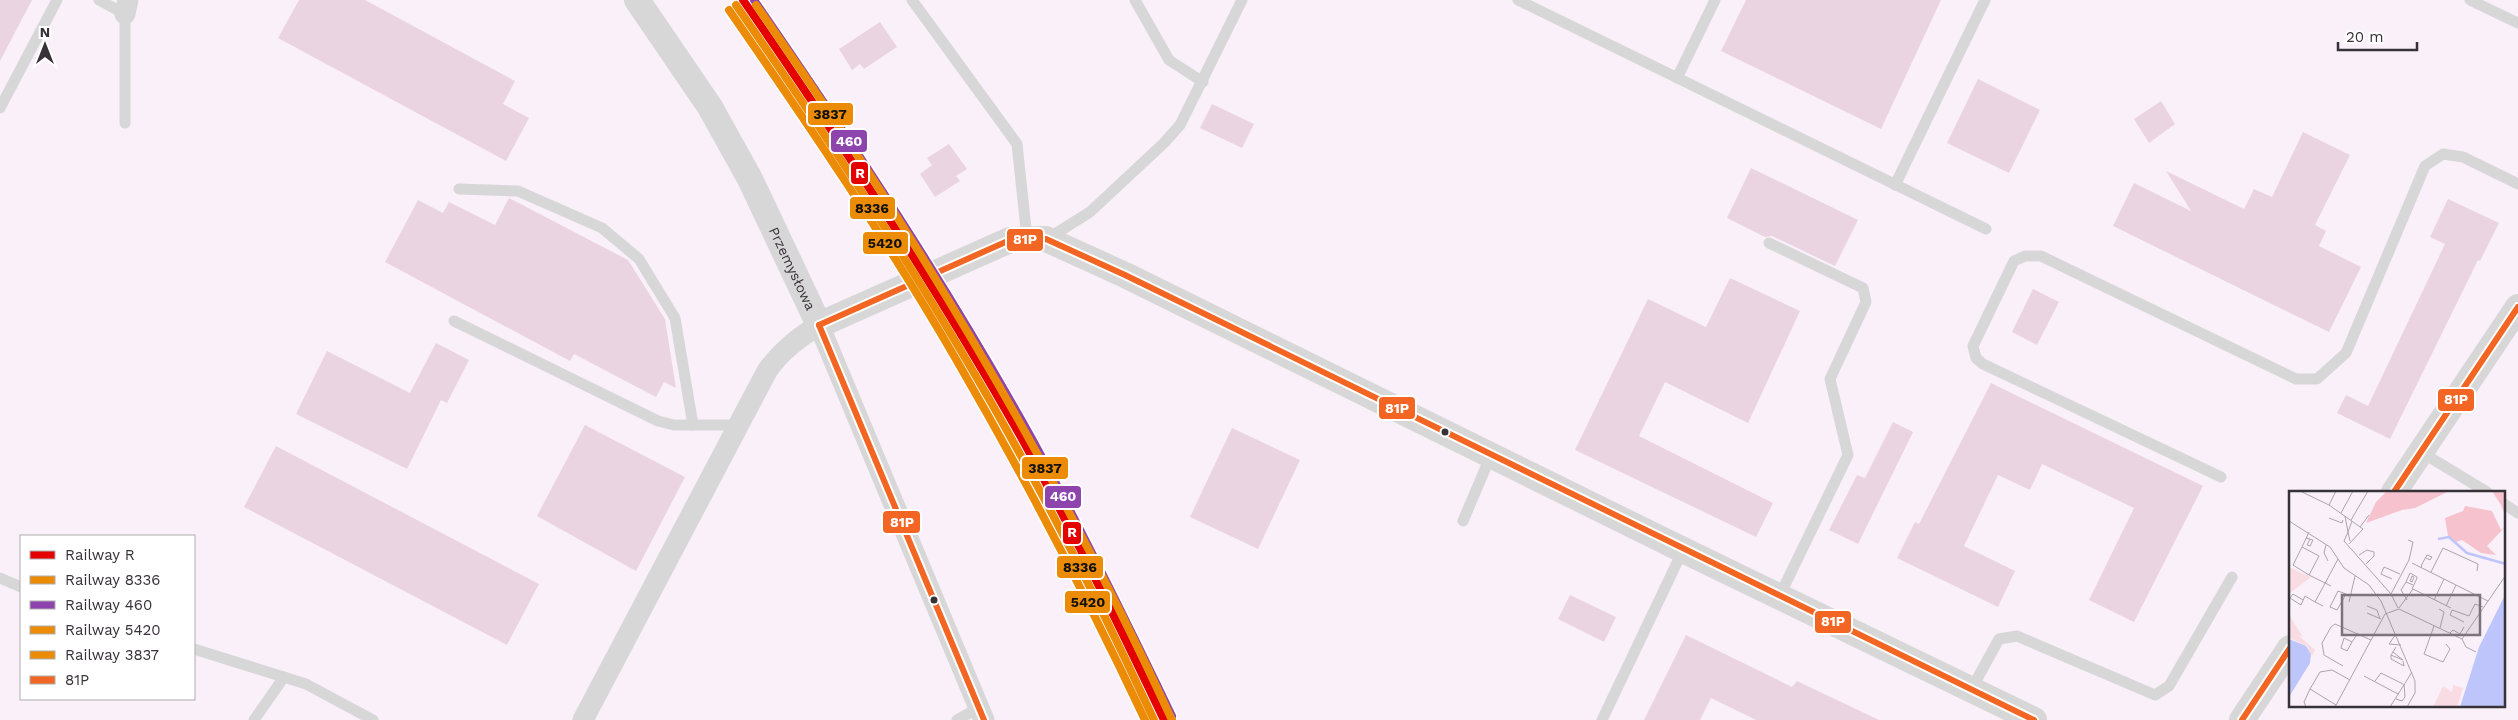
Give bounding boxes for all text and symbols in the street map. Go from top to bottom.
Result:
north arrow [20,20,70,70]
scale bar [2338,20,2417,52]
text: N [40,24,50,40]
text: 20 m [2346,28,2384,46]
line badge: 3837 [807,102,854,126]
text: 3837 [813,106,847,122]
line badge: 460 [830,129,868,153]
text: 460 [836,133,862,149]
line badge: R [850,161,869,185]
text: R [855,165,865,181]
line badge: 8336 [849,196,896,220]
text: 8336 [855,200,889,216]
street label: Przemysłowa [766,224,819,313]
line badge: 81P [1006,228,1044,252]
line badge: 5420 [862,231,909,255]
text: 81P [1013,231,1037,247]
text: 5420 [868,235,902,251]
line badge: 81P [2437,388,2475,412]
text: 81P [2444,391,2468,407]
line badge: 81P [1378,396,1416,420]
text: 81P [1385,400,1409,416]
unlabelled marker [1440,427,1450,437]
line badge: 3837 [1021,456,1069,480]
text: 3837 [1028,460,1062,476]
line badge: 460 [1044,485,1082,509]
text: 460 [1050,488,1076,504]
inset map [2289,491,2506,708]
line badge: 81P [882,510,921,534]
text: 81P [890,514,914,530]
line badge: R [1062,521,1082,545]
text: R [1067,524,1077,540]
legend [20,535,195,700]
text: Railway R [65,546,135,564]
line badge: 8336 [1056,555,1104,579]
text: 8336 [1063,559,1097,575]
text: Railway 8336 [65,571,160,589]
line badge: 5420 [1064,590,1111,614]
text: 5420 [1071,594,1105,610]
unlabelled marker [929,595,939,605]
text: Railway 460 [65,596,152,614]
line badge: 81P [1814,610,1852,634]
text: 81P [1821,613,1845,629]
text: Railway 5420 [65,621,161,639]
text: Railway 3837 [65,646,159,664]
text: 81P [65,671,89,689]

